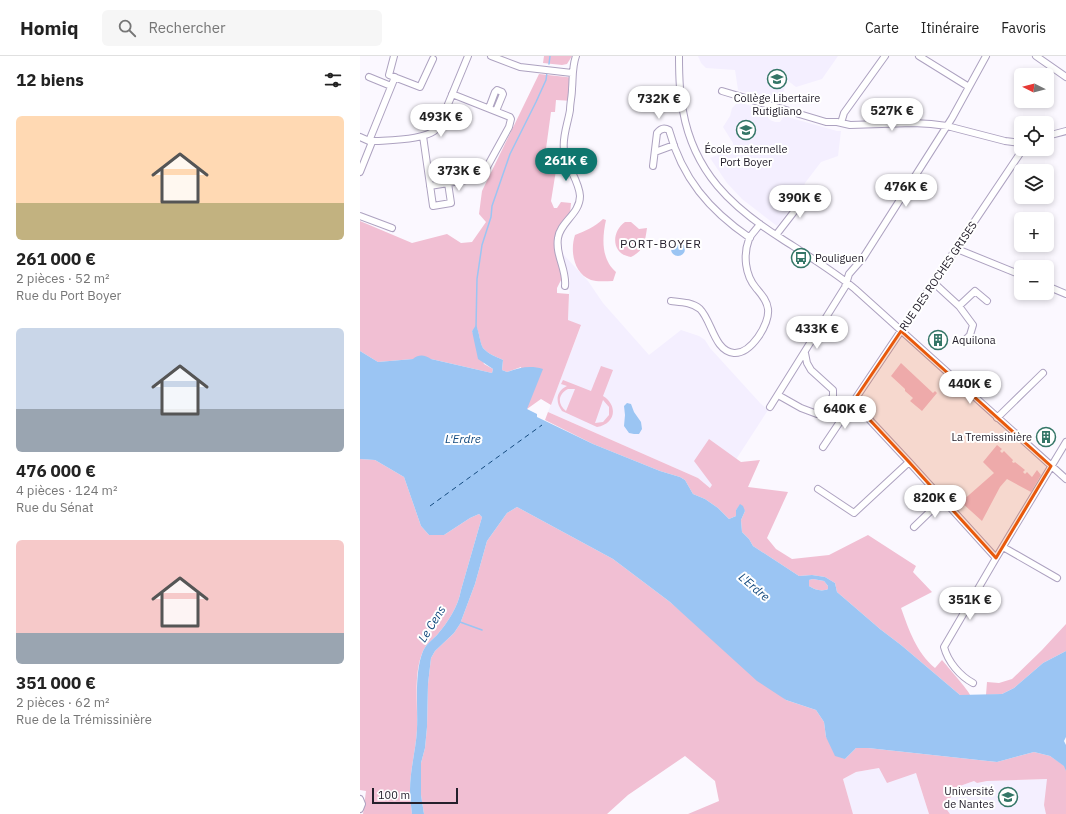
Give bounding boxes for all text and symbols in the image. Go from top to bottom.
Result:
search box [102,10,382,46]
text: Homiq [20,16,78,40]
icon: search [116,17,138,39]
text: Rechercher [148,18,226,37]
text: Carte [865,19,899,37]
text: Itinéraire [921,19,979,37]
text: Favoris [1001,19,1046,37]
school or university icon: Collège Libertaire Rutigliano [766,68,788,90]
north arrow [1014,68,1054,108]
map controls [1014,68,1054,300]
text: 12 biens [16,69,84,91]
icon: filters [322,69,344,91]
pin: 732K € [626,86,692,120]
text: 732K € [637,90,681,107]
place label: Collège Libertaire Rutigliano [734,91,820,118]
pin: 527K € [859,98,925,132]
text: 527K € [870,102,914,119]
pin: 493K € [408,104,474,138]
text: 493K € [419,108,463,125]
button: locate [1014,116,1054,156]
school or university icon: École maternelle Port Boyer [735,119,757,141]
icon: home [144,142,216,214]
place label: École maternelle Port Boyer [704,142,788,169]
pin: 261K € [533,148,599,182]
text: 261K € [544,152,588,169]
pin: 373K € [426,158,492,192]
text: 373K € [437,162,481,179]
button: layers [1014,164,1054,204]
pin: 476K € [873,174,939,208]
text: 476K € [884,178,928,195]
pin: 390K € [767,185,833,219]
text: 390K € [778,189,822,206]
button: + [1014,212,1054,252]
street label: RUE DES ROCHES GRISES [896,219,980,333]
district label: PORT-BOYER [620,236,702,251]
bus stop icon: Pouliguen [790,247,812,269]
text: 261 000 € [16,248,96,270]
place label: Pouliguen [815,251,864,265]
button: − [1014,260,1054,300]
text: 2 pièces · 52 m² [16,270,110,287]
text: Rue du Port Boyer [16,287,121,304]
pin: 433K € [784,316,850,350]
text: 433K € [795,320,839,337]
building icon: Aquilona [927,329,949,351]
place label: Aquilona [952,333,996,347]
icon: home [144,354,216,426]
pin: 440K € [937,371,1003,405]
text: 440K € [948,375,992,392]
pin: 640K € [812,396,878,430]
text: 640K € [823,400,867,417]
building icon: La Tremissinière [1035,426,1057,448]
place label: La Tremissinière [951,430,1032,444]
water label: L'Erdre [445,431,481,446]
text: 476 000 € [16,460,96,482]
text: 4 pièces · 124 m² [16,482,117,499]
pin: 820K € [902,485,968,519]
text: 820K € [913,489,957,506]
text: Rue du Sénat [16,499,93,516]
icon: home [144,566,216,638]
water label: L'Erdre [736,569,773,604]
pin: 351K € [937,587,1003,621]
text: 351K € [948,591,992,608]
water label: Le Cens [415,602,449,645]
text: 351 000 € [16,672,96,694]
text: 2 pièces · 62 m² [16,694,110,711]
text: Rue de la Trémissinière [16,711,152,728]
place label: Université de Nantes [944,784,994,811]
scale bar [372,786,458,805]
school or university icon: Université de Nantes [997,786,1019,808]
text: 100 m [378,788,410,802]

